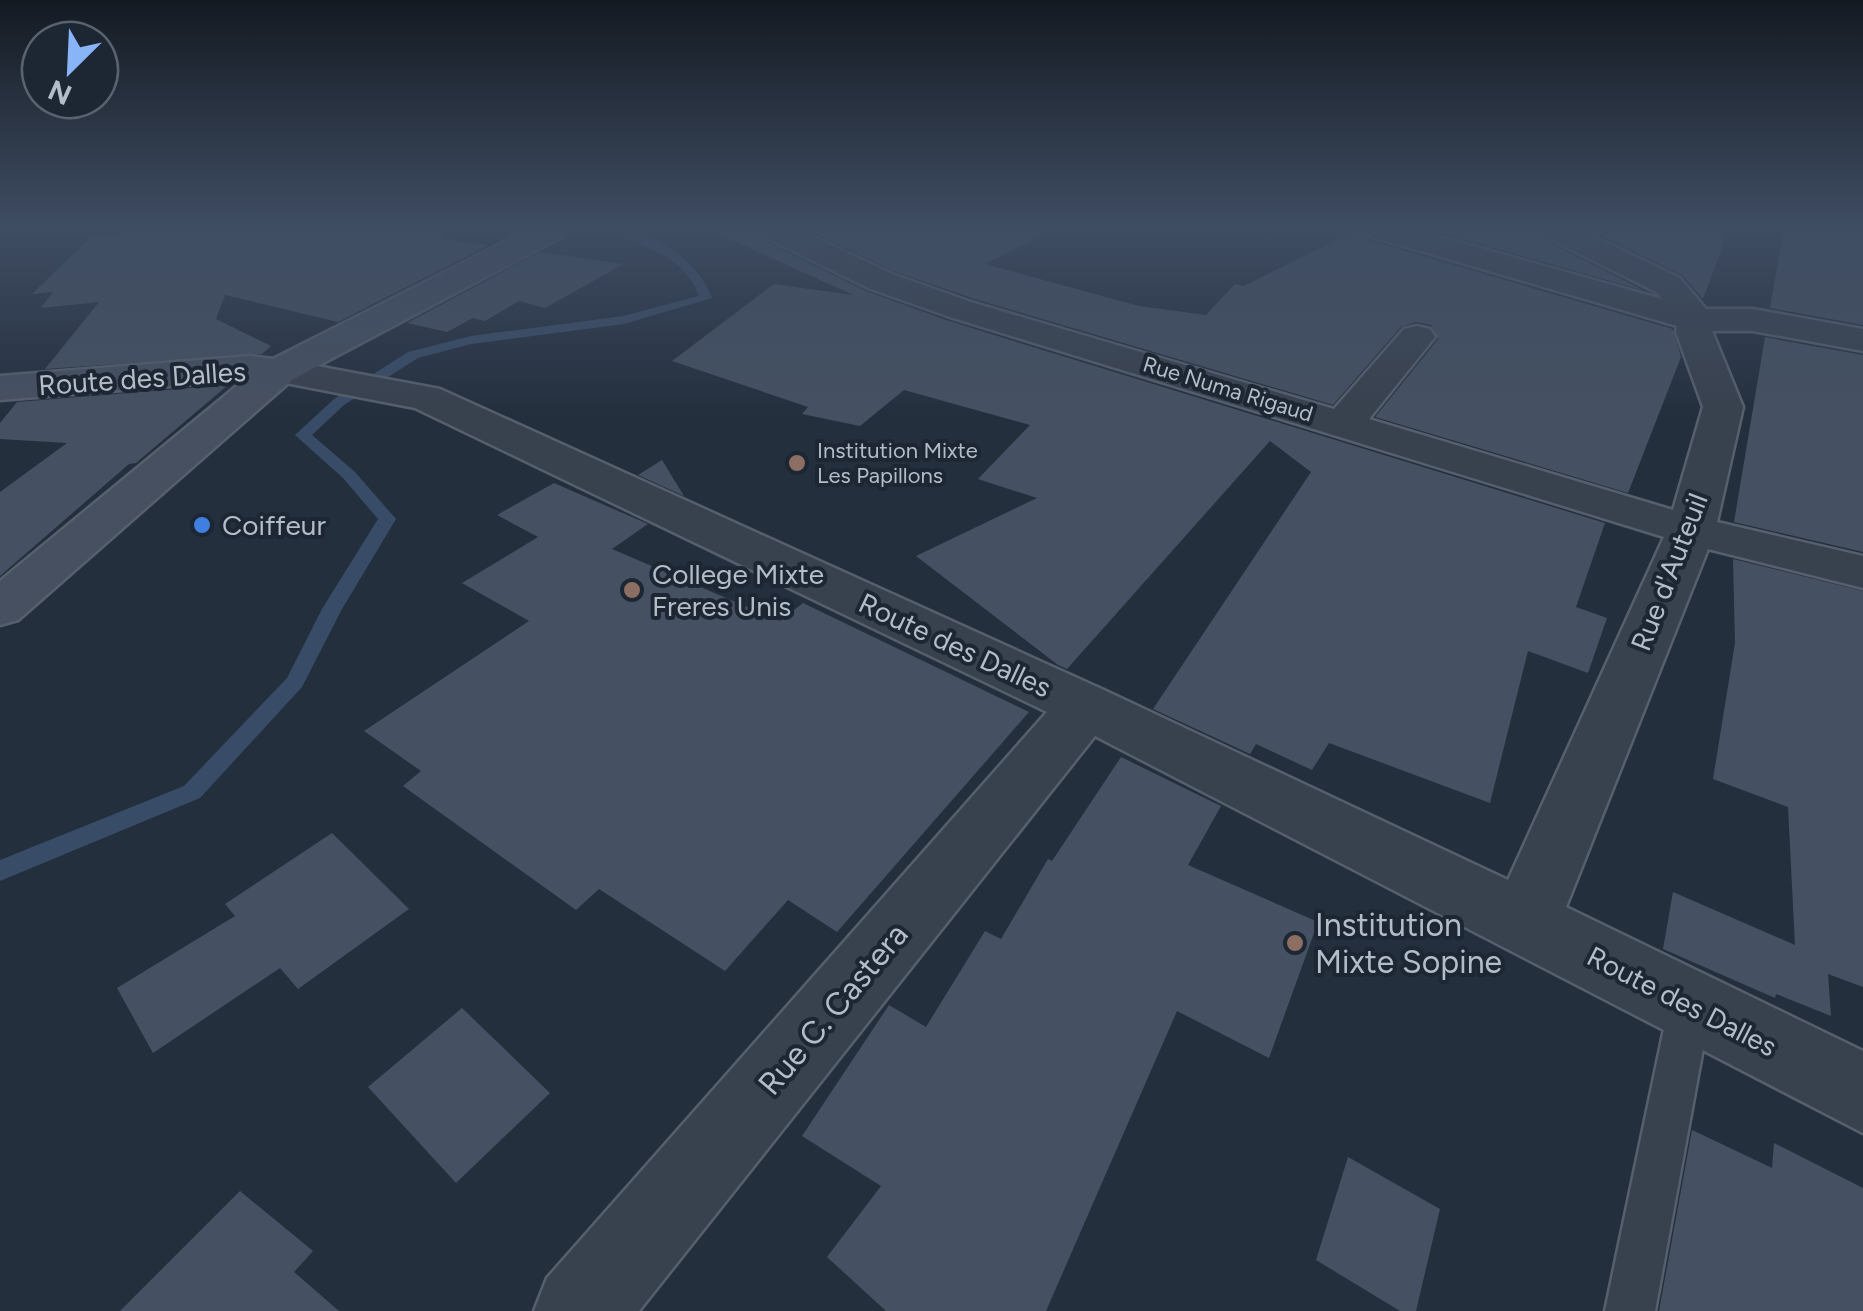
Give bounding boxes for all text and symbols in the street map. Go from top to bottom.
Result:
north arrow [20,20,120,120]
text: N [43,73,77,113]
street label: Rue Numa Rigaud [1140,350,1316,428]
street label: Route des Dalles [37,354,247,402]
place label: Institution Mixte Les Papillons [817,437,978,489]
marker: Institution Mixte Les Papillons [786,452,808,474]
street label: Rue d'Auteuil [1623,488,1715,656]
place label: Coiffeur [222,508,326,542]
marker: Coiffeur [191,514,213,536]
place label: College Mixte Freres Unis [652,557,824,623]
marker: College Mixte Freres Unis [621,579,643,601]
street label: Route des Dalles [854,586,1056,704]
place label: Institution Mixte Sopine [1315,906,1502,981]
street label: Rue C. Castera [750,916,916,1102]
marker: Institution Mixte Sopine [1284,932,1306,954]
street label: Route des Dalles [1582,939,1782,1063]

